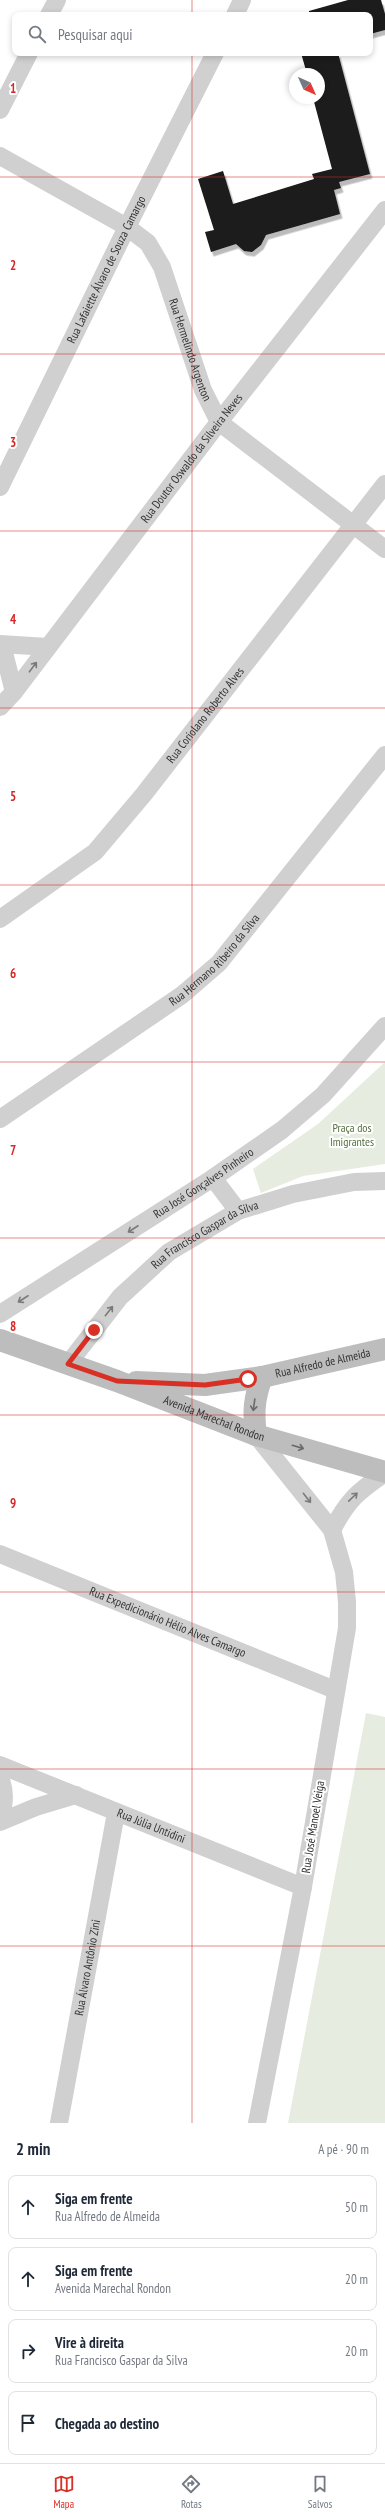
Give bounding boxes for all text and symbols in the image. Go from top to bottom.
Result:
search box [12,12,373,56]
icon: search [26,23,48,45]
text: Pesquisar aqui [58,25,132,44]
north arrow [289,68,325,104]
text: 1 [10,80,16,97]
street label: Rua Lafaiette Álvaro de Souza Camargo [63,193,149,346]
text: 2 [10,257,16,274]
street label: Rua Hermelindo Argenton [166,296,215,403]
street label: Rua Doutor Oswaldo da Silveira Neves [137,391,245,526]
text: 3 [10,434,16,451]
text: 4 [10,611,17,628]
one-way arrow [29,661,38,672]
street label: Rua Coriolano Roberto Alves [163,664,247,766]
text: 5 [10,788,16,805]
street label: Rua Hermano Ribeiro da Silva [166,911,262,1009]
text: 6 [10,965,16,982]
park label: Praça dos Imigrantes [330,1120,374,1149]
text: 7 [10,1142,16,1159]
street label: Rua José Gonçalves Pinheiro [150,1144,256,1221]
street label: Rua Francisco Gaspar da Silva [148,1197,260,1272]
one-way arrow [127,1226,139,1234]
one-way arrow [18,1295,29,1304]
one-way arrow [105,1305,114,1316]
text: 8 [10,1318,16,1335]
route end [85,1321,103,1339]
street label: Rua Alfredo de Almeida [274,1345,372,1381]
route start [239,1370,257,1388]
street label: Avenida Marechal Rondon [161,1392,266,1444]
one-way arrow [250,1398,258,1411]
one-way arrow [291,1443,304,1451]
one-way arrow [348,1492,358,1502]
one-way arrow [302,1493,311,1504]
text: 9 [10,1495,16,1512]
street label: Rua Expedicionário Hélio Alves Camargo [87,1583,248,1660]
street label: Rua José Manoel Veiga [298,1779,327,1874]
street label: Rua Júlia Untidini [115,1805,188,1846]
street label: Rua Álvaro Antônio Zini [71,1918,103,2017]
text: 2 min [16,2138,50,2160]
text: A pé · 90 m [318,2141,369,2158]
text: Siga em frente [55,2189,133,2208]
icon: ahead [17,2196,39,2218]
text: 50 m [345,2199,368,2216]
text: Rua Alfredo de Almeida [55,2208,160,2225]
text: Siga em frente [55,2261,133,2280]
icon: ahead [17,2268,39,2290]
text: 20 m [345,2271,368,2288]
text: Avenida Marechal Rondon [55,2280,171,2297]
text: Vire à direita [55,2333,124,2352]
icon: right [17,2340,39,2362]
text: 20 m [345,2343,368,2360]
text: Rua Francisco Gaspar da Silva [55,2352,188,2369]
icon: arrive [17,2412,39,2434]
text: Chegada ao destino [55,2414,159,2433]
tab: Mapa [53,2473,75,2511]
tab: Rotas [180,2473,202,2511]
tab: Salvos [308,2473,332,2511]

